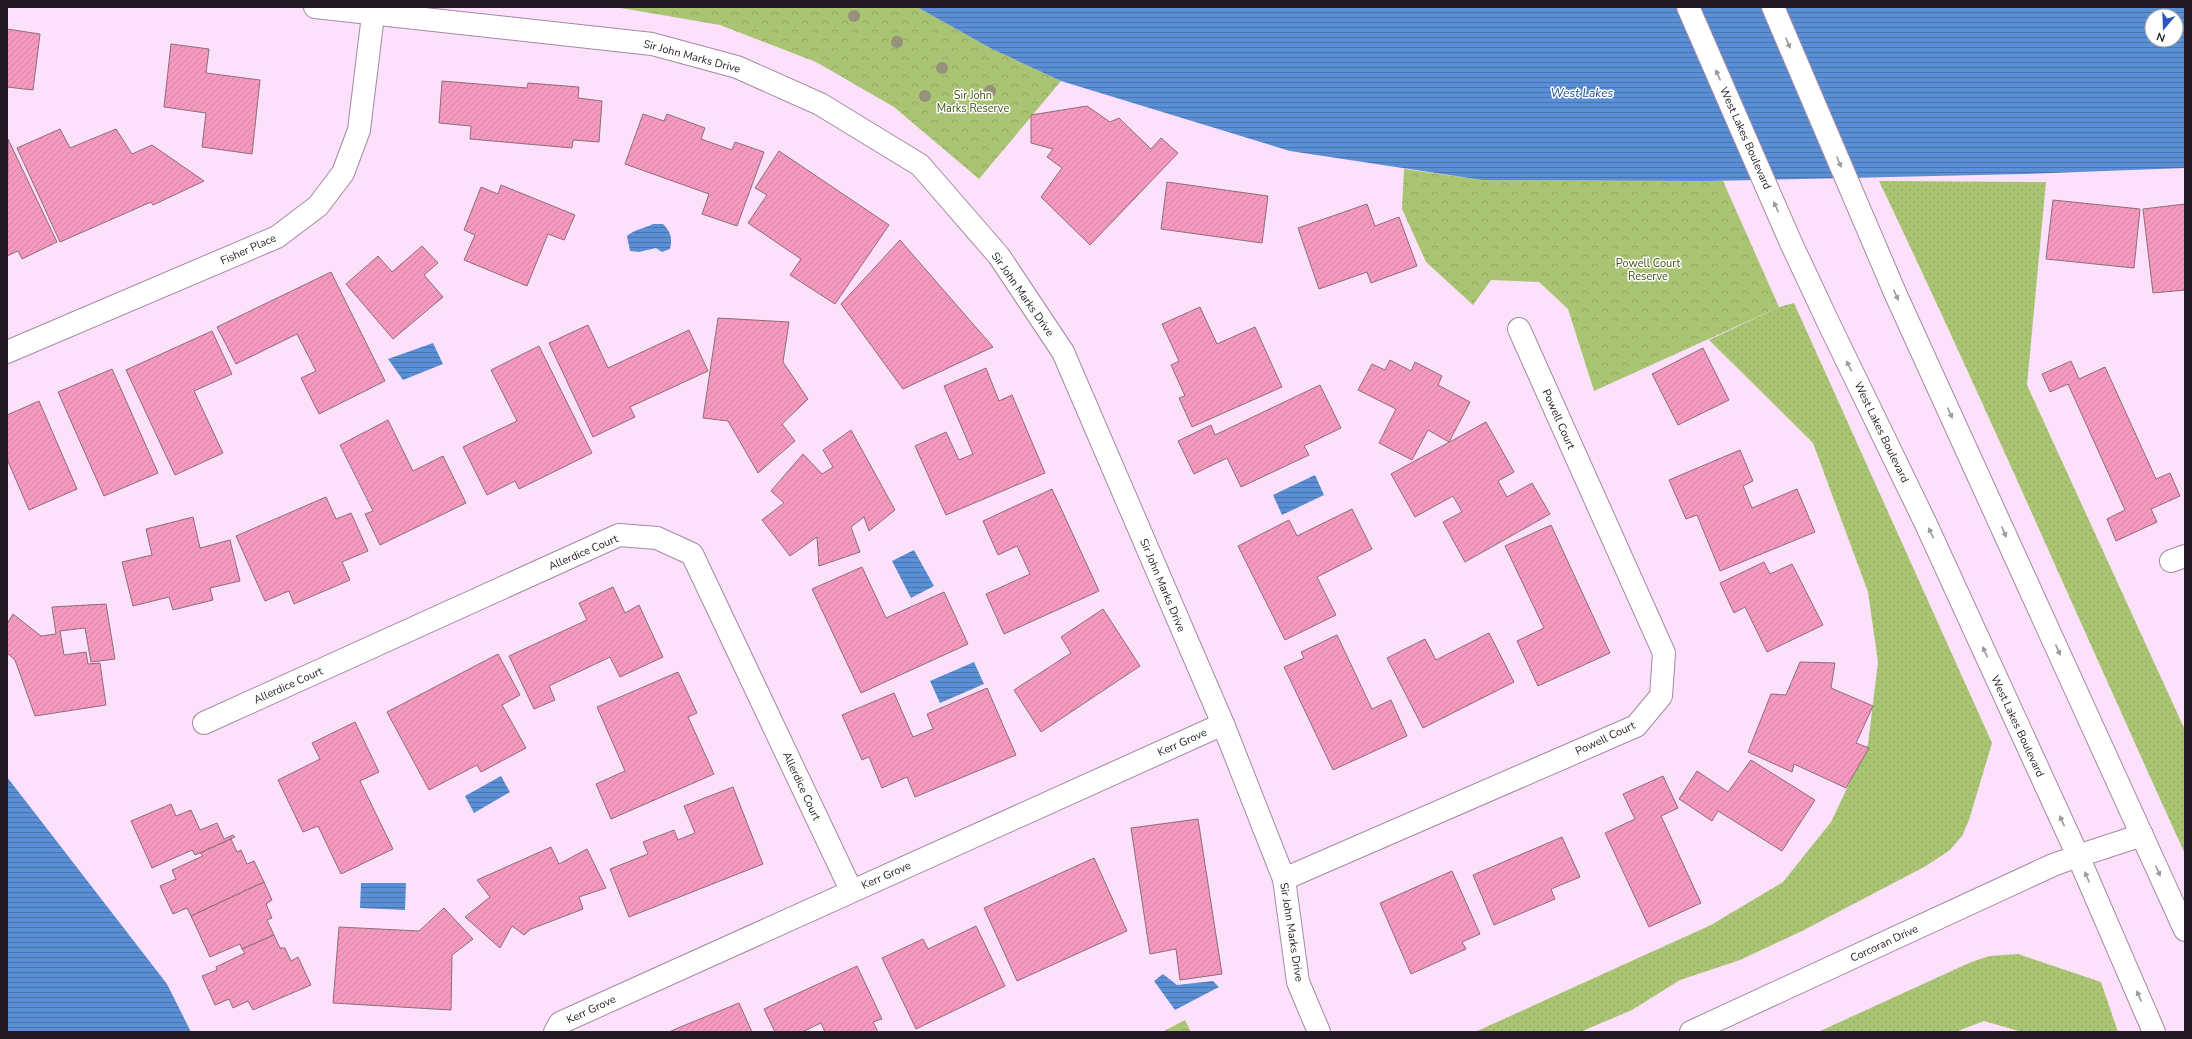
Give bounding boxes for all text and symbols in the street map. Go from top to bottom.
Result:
north arrow [2144,8,2184,48]
text: N [2155,29,2167,45]
street label: Sir John Marks Drive [642,36,742,77]
one-way arrow [1786,37,1792,49]
one-way arrow [1715,69,1721,80]
water label: West Lakes [1551,85,1614,101]
street label: West Lakes Boulevard [1716,85,1775,192]
park label: Sir John Marks Reserve [937,88,1009,116]
one-way arrow [1837,157,1843,169]
one-way arrow [1772,200,1778,212]
street label: Fisher Place [218,230,279,268]
street label: Sir John Marks Drive [988,249,1057,340]
park label: Powell Court Reserve [1616,256,1680,284]
one-way arrow [1893,289,1900,301]
one-way arrow [1846,360,1852,372]
street label: West Lakes Boulevard [1851,379,1913,485]
street label: Powell Court [1539,387,1579,452]
one-way arrow [1947,408,1953,419]
one-way arrow [2001,526,2007,537]
one-way arrow [1928,528,1934,539]
street label: Allerdice Court [546,531,620,574]
street label: Sir John Marks Drive [1136,536,1189,634]
one-way arrow [2055,644,2061,656]
one-way arrow [1981,645,1987,657]
street label: Allerdice Court [251,663,325,707]
street label: West Lakes Boulevard [1987,673,2048,780]
street label: Powell Court [1573,718,1638,759]
street label: Kerr Grove [1155,725,1209,760]
street label: Allerdice Court [779,749,824,823]
one-way arrow [2059,815,2065,826]
street label: Kerr Grove [859,858,913,893]
one-way arrow [2155,865,2161,876]
one-way arrow [2084,871,2090,883]
street label: Sir John Marks Drive [1276,882,1307,983]
street label: Corcoran Drive [1848,921,1921,966]
one-way arrow [2135,990,2141,1002]
street label: Kerr Grove [564,991,618,1027]

